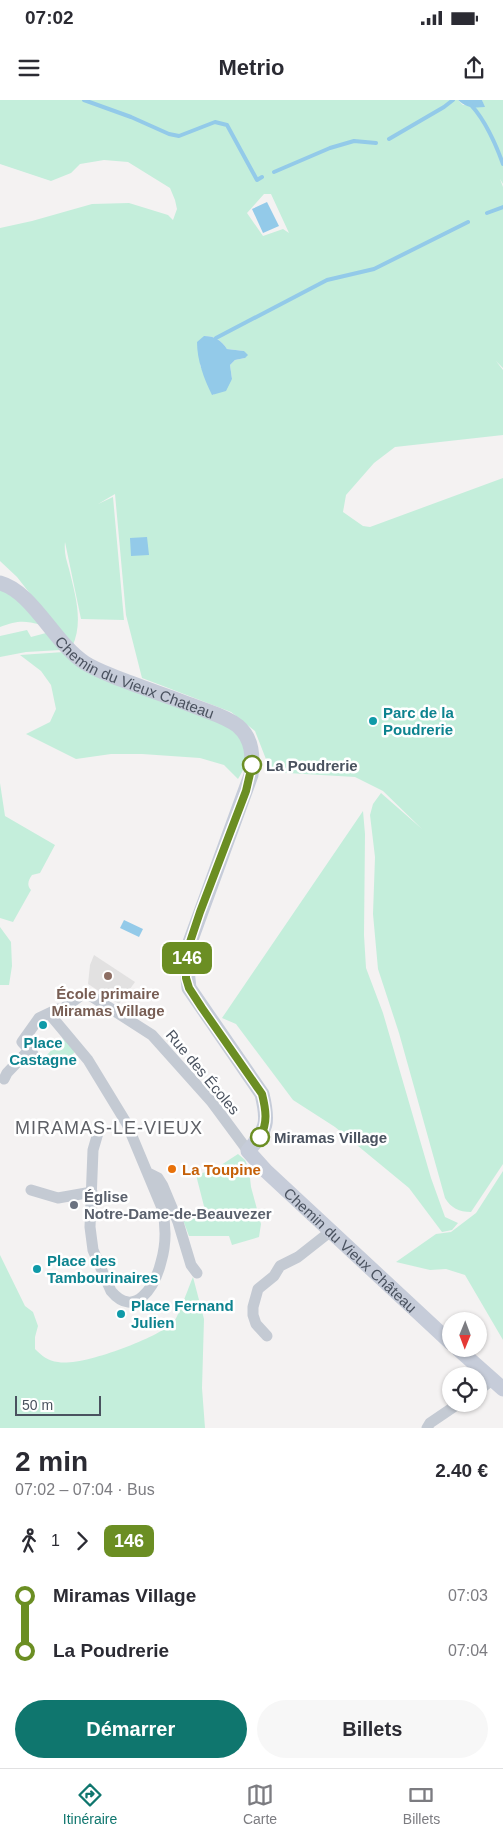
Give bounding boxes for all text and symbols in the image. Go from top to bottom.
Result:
text: 07:02 [25,7,74,28]
icon: menu [15,54,43,82]
icon: share [460,54,488,82]
text: Metrio [219,55,285,80]
street label: Chemin du Vieux Chateau [52,632,217,721]
place label: Parc de la Poudrerie [383,704,455,738]
marker: Parc de la Poudrerie [367,715,379,727]
marker: La Poudrerie [242,755,262,775]
place label: La Poudrerie [266,757,358,774]
line badge: 146 [158,942,216,974]
text: 146 [172,948,202,968]
marker: École primaire Miramas Village [102,970,114,982]
place label: École primaire Miramas Village [51,985,165,1019]
marker: Place Castagne [37,1019,49,1031]
street label: Rue des Écoles [163,1026,243,1118]
place label: Place Castagne [9,1034,77,1068]
district label: MIRAMAS-LE-VIEUX [15,1118,203,1138]
marker: Miramas Village [250,1127,270,1147]
place label: Miramas Village [274,1129,387,1146]
place label: La Toupine [182,1161,261,1178]
marker: La Toupine [166,1163,178,1175]
street label: Chemin du Vieux Château [281,1184,420,1315]
place label: Église Notre-Dame-de-Beauvezer [84,1188,272,1222]
marker: Église Notre-Dame-de-Beauvezer [68,1199,80,1211]
place label: Place des Tambourinaires [47,1252,158,1286]
marker: Place des Tambourinaires [31,1263,43,1275]
place label: Place Fernand Julien [131,1297,234,1331]
marker: Place Fernand Julien [115,1308,127,1320]
north arrow [442,1312,488,1358]
map controls [442,1312,487,1412]
button: locate [442,1367,487,1412]
scale bar [15,1393,101,1416]
text: 50 m [22,1397,53,1413]
text: 2 min [15,1446,88,1477]
text: 2.40 € [435,1460,488,1481]
text: 07:02 – 07:04 · Bus [15,1481,155,1498]
icon: walk [15,1527,43,1555]
icon: forward [68,1527,96,1555]
text: 146 [114,1531,144,1551]
text: 1 [51,1532,60,1549]
text: Miramas Village [53,1585,196,1606]
text: 07:03 [448,1587,488,1604]
text: La Poudrerie [53,1640,169,1661]
text: 07:04 [448,1642,488,1659]
button: Démarrer [15,1700,247,1758]
button: Billets [257,1700,488,1758]
tab: Itinéraire [63,1781,117,1827]
tab: Carte [243,1781,277,1827]
tab: Billets [403,1781,440,1827]

